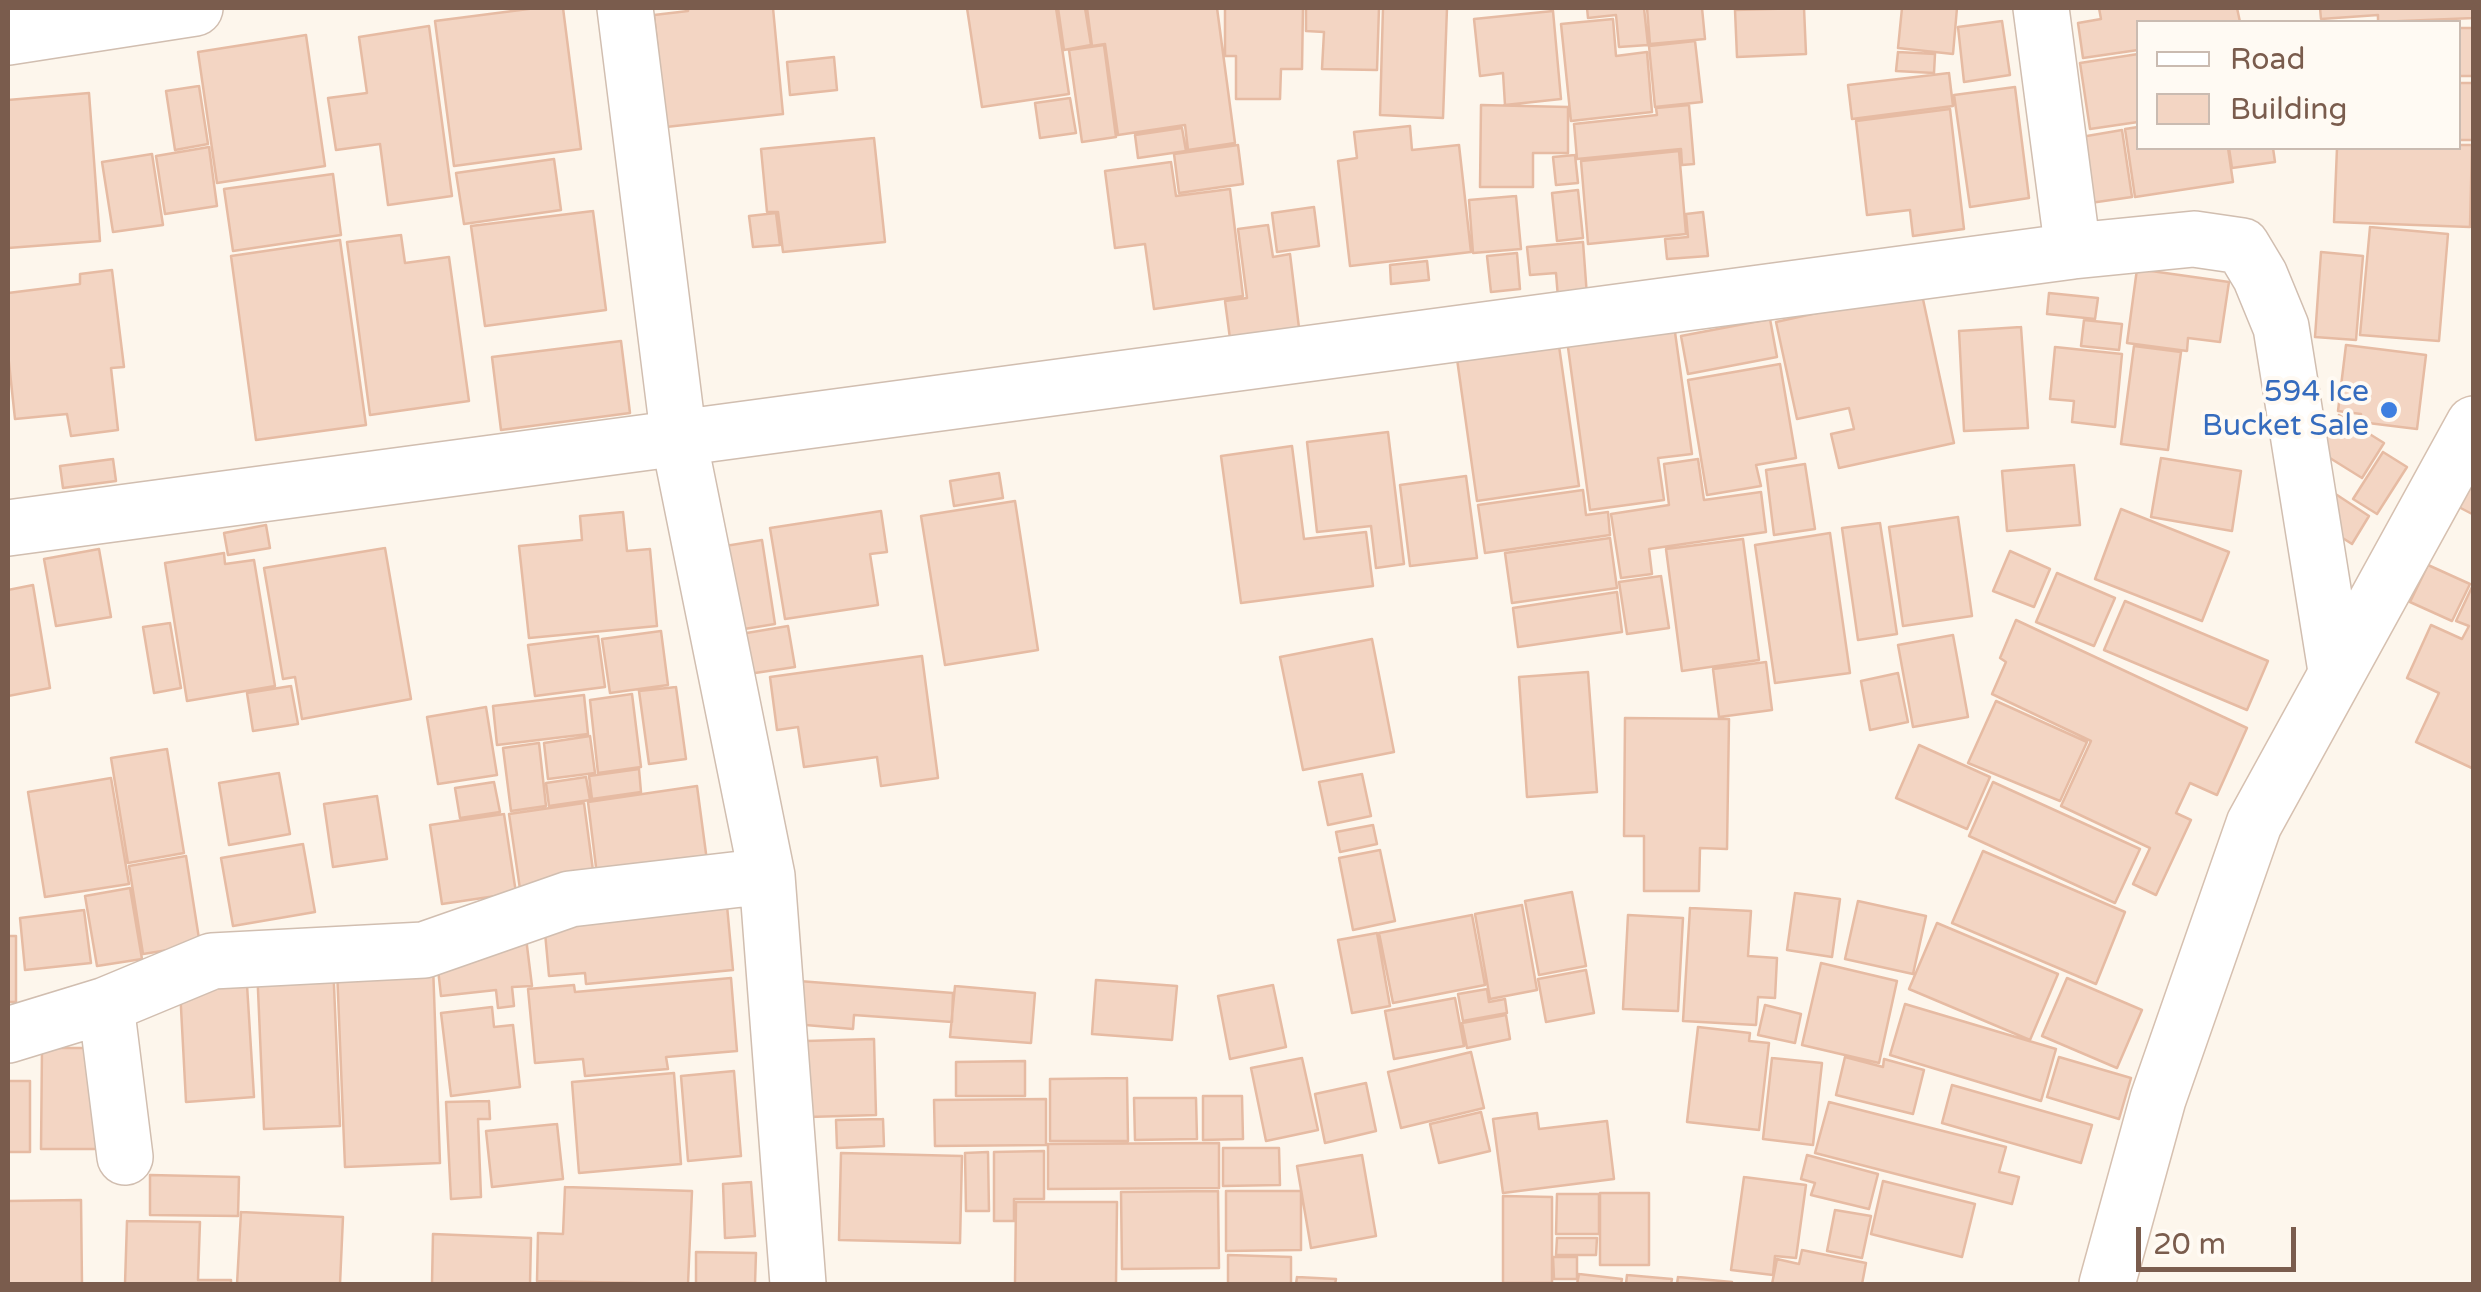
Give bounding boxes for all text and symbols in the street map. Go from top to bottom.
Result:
legend [2136,20,2461,150]
text: Road [2230,41,2305,78]
text: Building [2230,91,2347,128]
place label: 594 Ice Bucket Sale [2202,375,2369,446]
marker: 594 Ice Bucket Sale [2378,399,2400,421]
scale bar [2141,1207,2301,1269]
text: 20 m [2153,1226,2226,1263]

